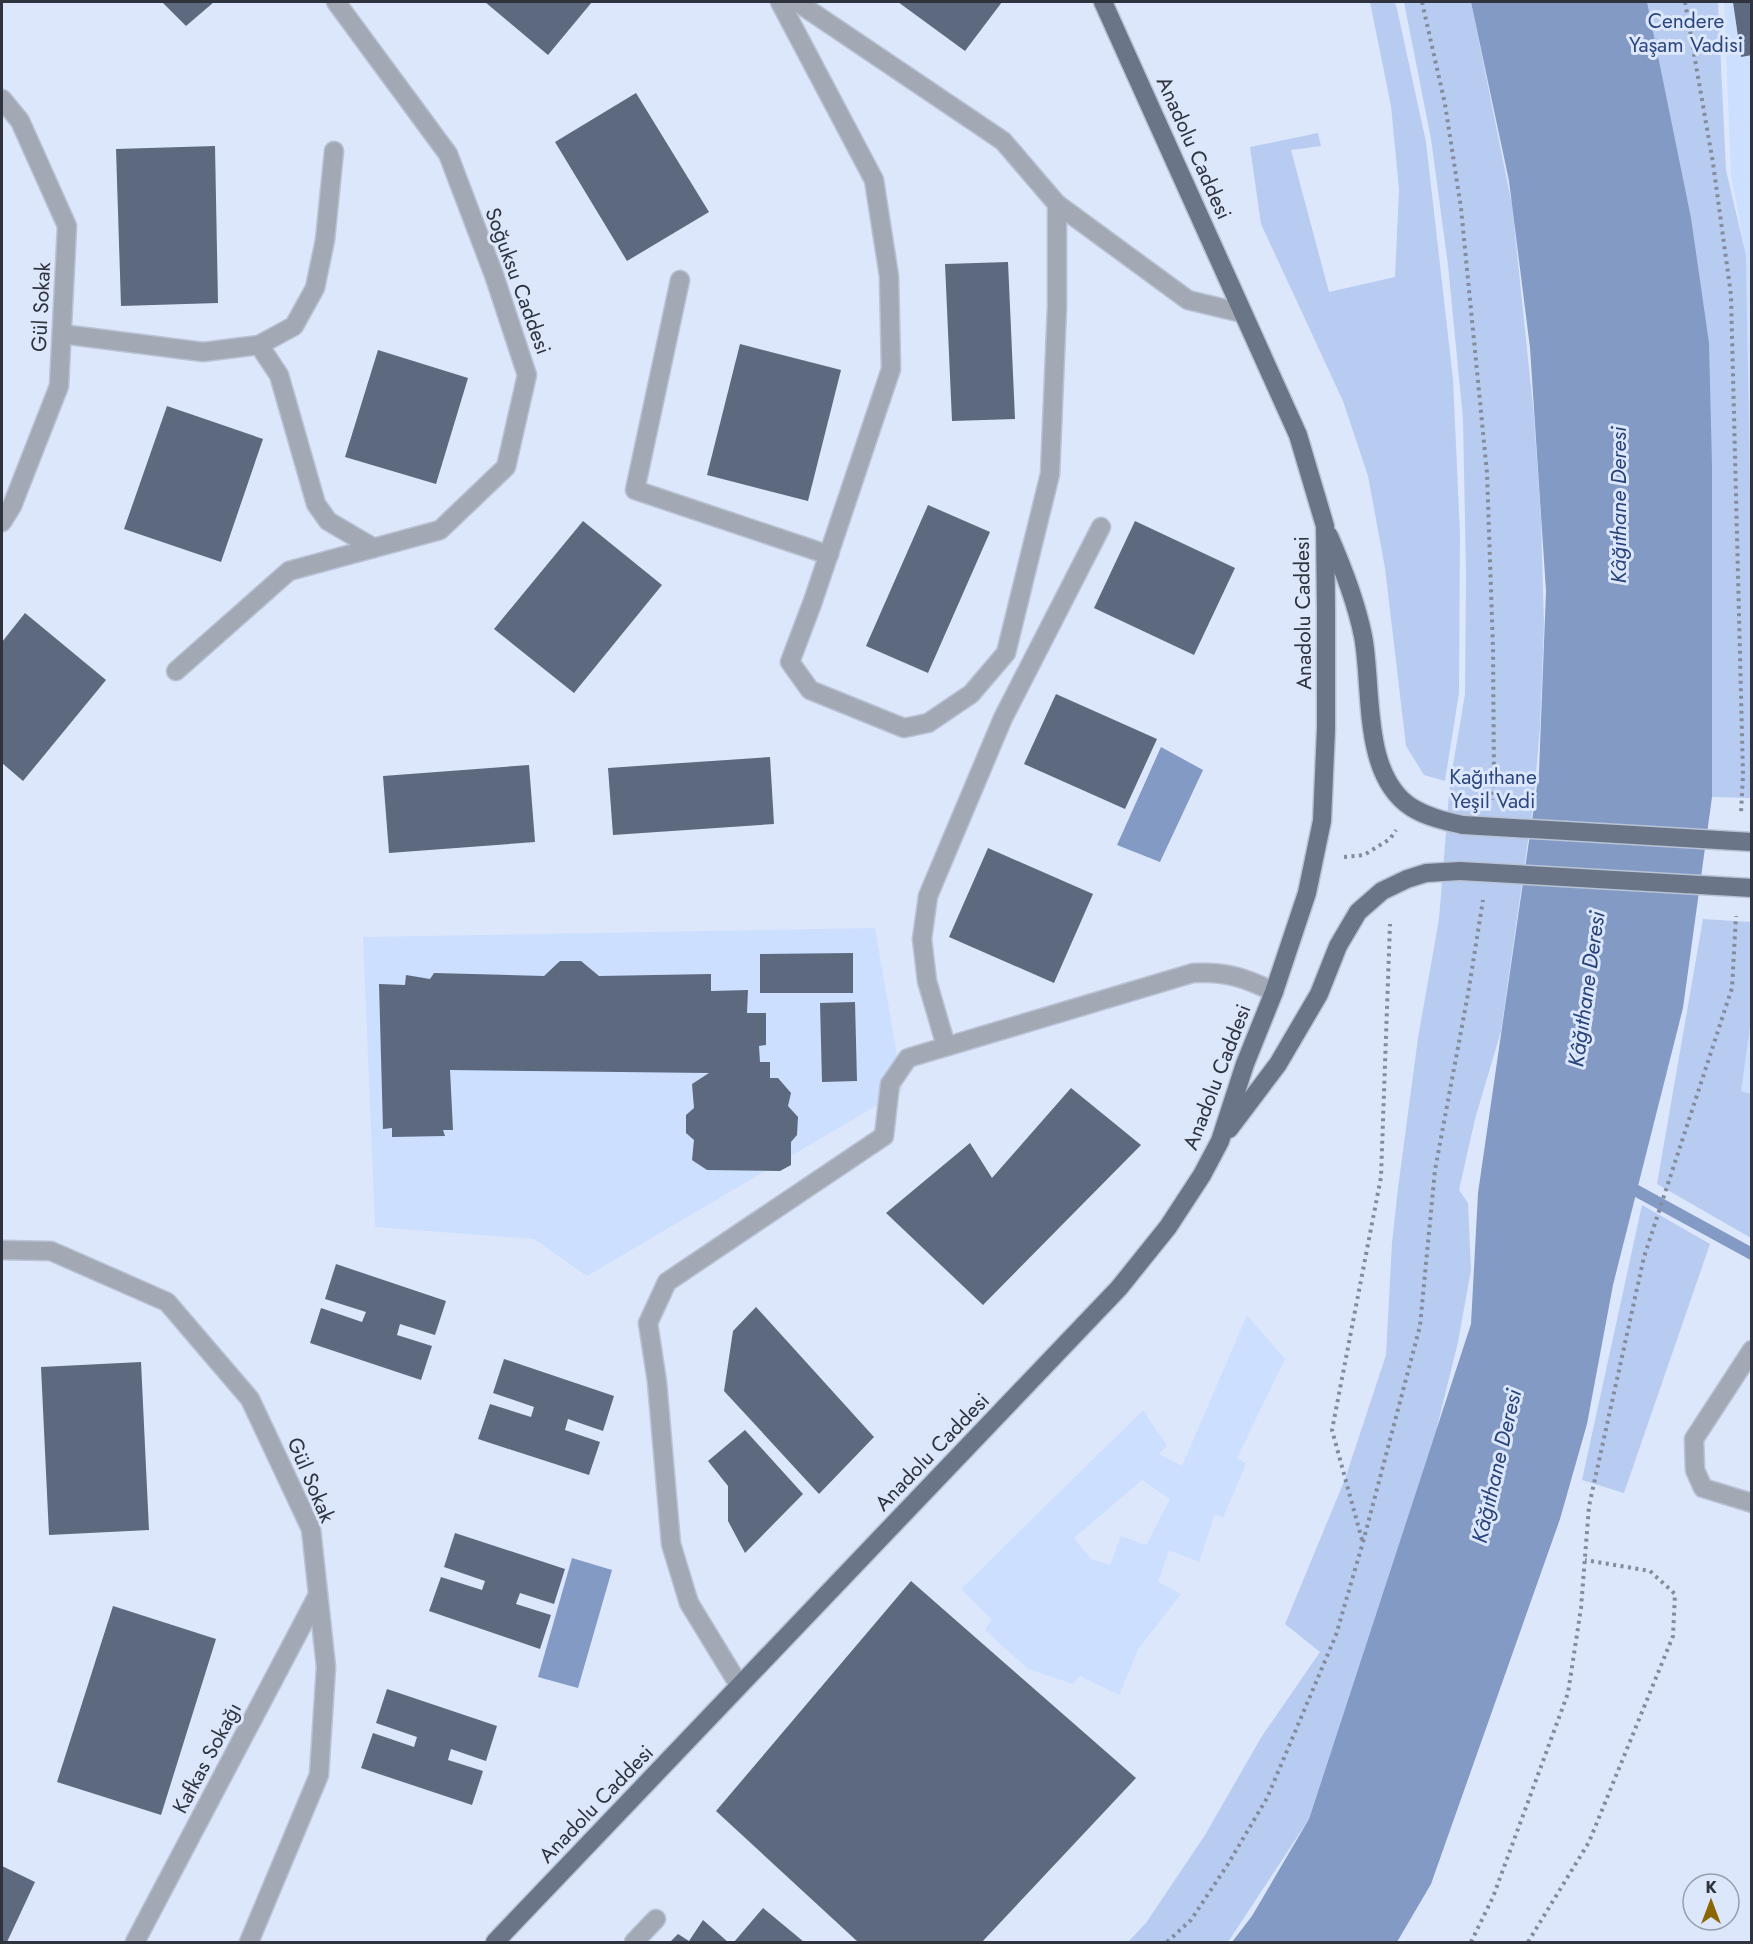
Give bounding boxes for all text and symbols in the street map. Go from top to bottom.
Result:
park label: Cendere Yaşam Vadisi [1629,6,1743,60]
street label: Anadolu Caddesi [1149,72,1239,224]
street label: Soğuksu Caddesi [478,203,558,359]
street label: Gül Sokak [24,261,58,353]
water label: Kâğıthane Deresi [1602,426,1634,583]
street label: Anadolu Caddesi [1287,536,1319,690]
park label: Kağıthane Yeşil Vadi [1449,762,1537,816]
water label: Kâğıthane Deresi [1559,909,1613,1069]
street label: Anadolu Caddesi [1175,1000,1259,1154]
street label: Anadolu Caddesi [868,1386,996,1518]
water label: Kâğıthane Deresi [1463,1386,1529,1546]
street label: Gül Sokak [280,1433,343,1528]
street label: Kafkas Sokağı [165,1697,249,1819]
street label: Anadolu Caddesi [532,1738,660,1870]
north arrow [1681,1872,1741,1932]
text: K [1705,1876,1717,1899]

